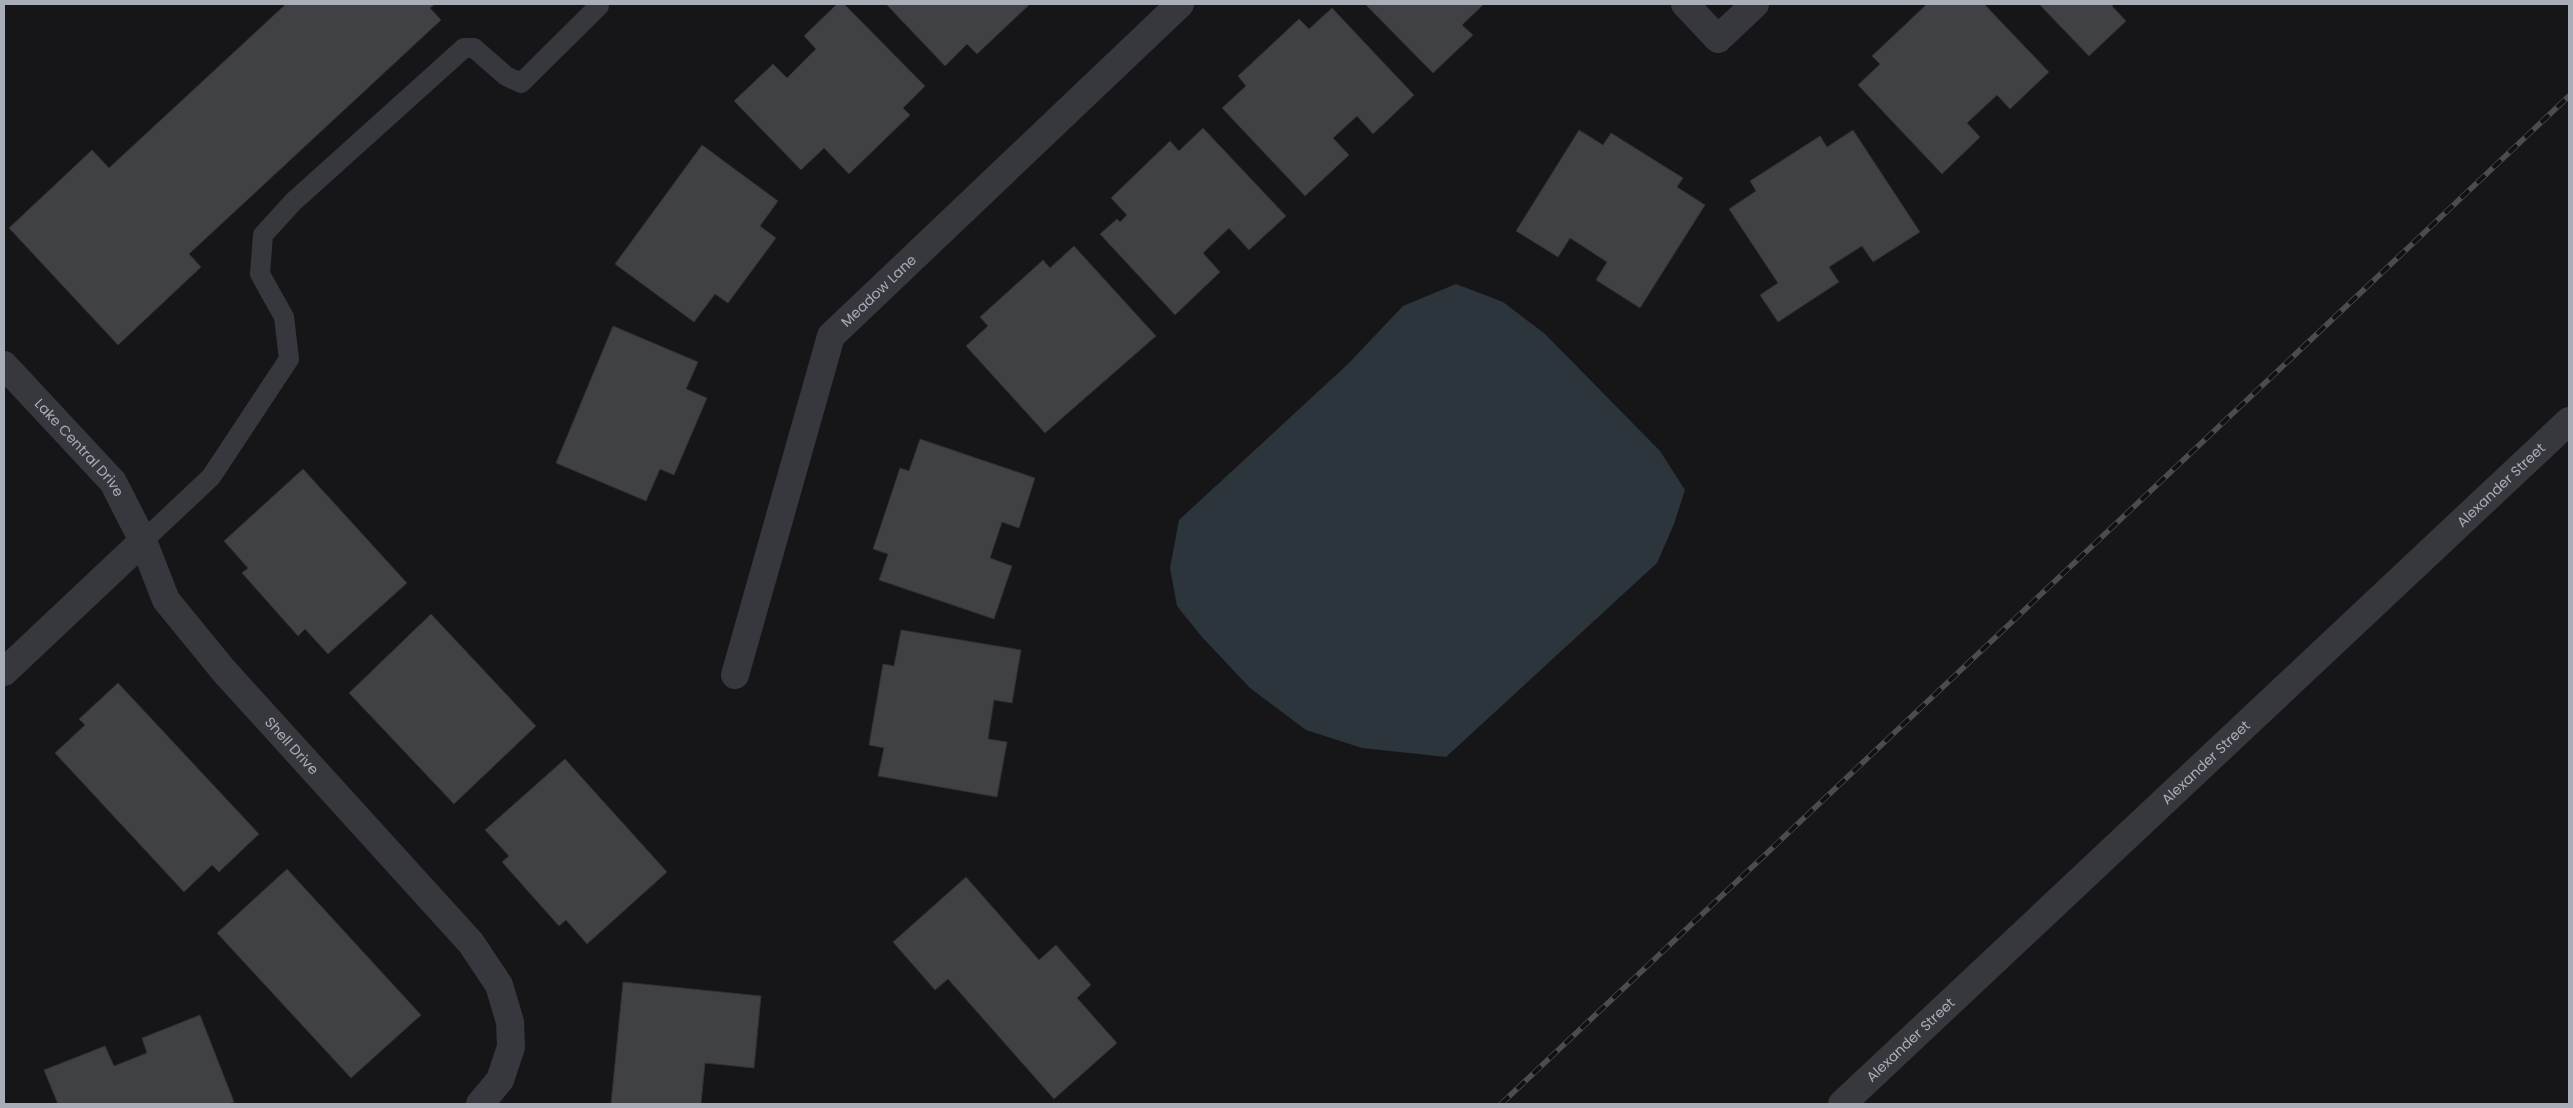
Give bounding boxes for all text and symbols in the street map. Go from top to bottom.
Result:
street label: Meadow Lane [837,250,921,331]
street label: Lake Central Drive [30,394,129,500]
street label: Alexander Street [2452,438,2550,532]
street label: Shell Drive [260,712,324,779]
street label: Alexander Street [2157,716,2254,809]
street label: Alexander Street [1862,993,1959,1086]

